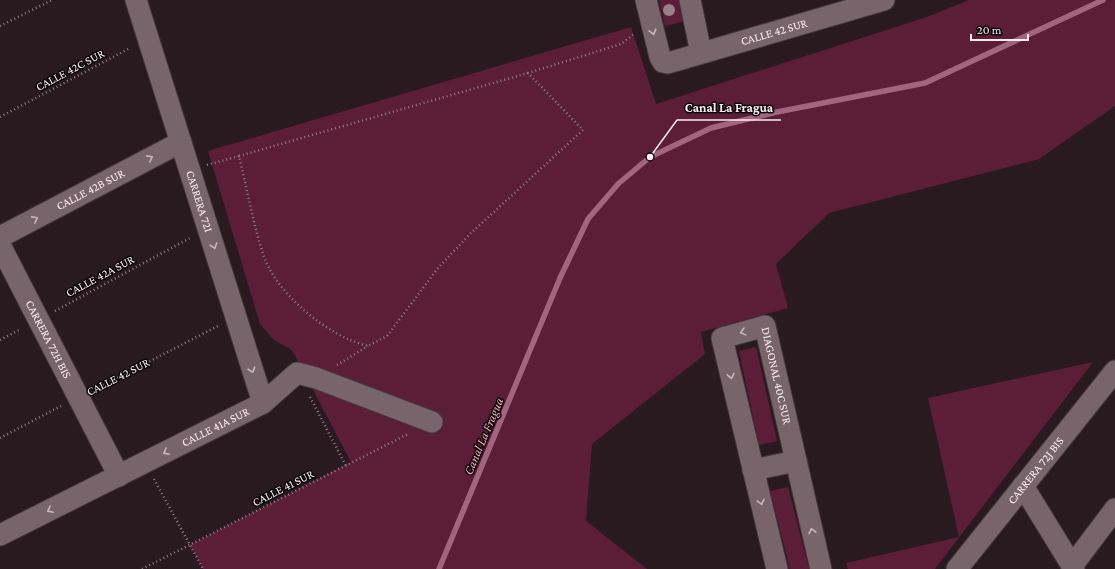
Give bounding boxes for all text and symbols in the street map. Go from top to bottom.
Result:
street label: CALLE 42 SUR [739,16,809,48]
scale bar [971,16,1028,42]
text: 20 m [977,23,1002,37]
one-way arrow [649,28,657,35]
street label: CALLE 42C SUR [33,46,107,94]
callout: Canal La Fragua [677,95,781,120]
text: Canal La Fragua [685,100,774,115]
one-way arrow [146,156,153,163]
street label: CALLE 42B SUR [54,166,127,213]
street label: CARRERA 72I [183,169,216,234]
one-way arrow [30,216,38,223]
one-way arrow [209,242,218,249]
street label: CALLE 42A SUR [63,252,137,300]
street label: CARRERA 72H BIS [23,298,75,381]
street label: DIAGONAL 40C SUR [758,326,794,426]
one-way arrow [740,327,747,336]
street label: CALLE 42 SUR [84,355,152,399]
one-way arrow [247,367,256,374]
one-way arrow [726,373,734,379]
water label: Canal La Fragua [460,395,506,477]
street label: CALLE 41A SUR [179,404,252,450]
street label: CARRERA 72J BIS [1005,434,1067,507]
one-way arrow [163,447,170,455]
street label: CALLE 41 SUR [250,466,316,509]
one-way arrow [756,499,764,505]
one-way arrow [47,506,54,513]
one-way arrow [809,528,817,534]

